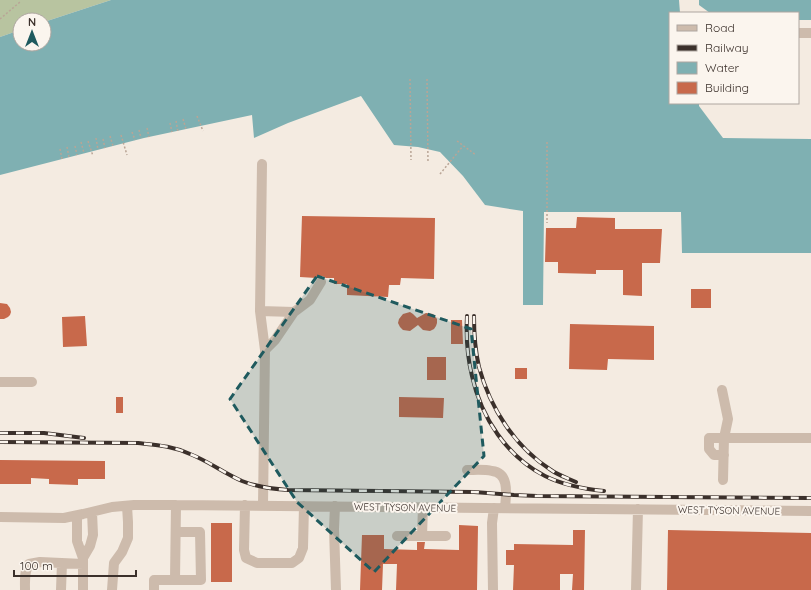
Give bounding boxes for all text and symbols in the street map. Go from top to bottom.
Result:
north arrow [12,12,52,52]
legend [669,12,799,104]
text: N [28,15,36,29]
text: Road [705,20,735,35]
text: Railway [705,40,749,55]
text: Water [705,60,740,75]
text: Building [705,80,749,95]
street label: WEST TYSON AVENUE [354,500,457,515]
street label: WEST TYSON AVENUE [678,503,781,518]
scale bar [14,552,136,578]
text: 100 m [20,558,53,573]

